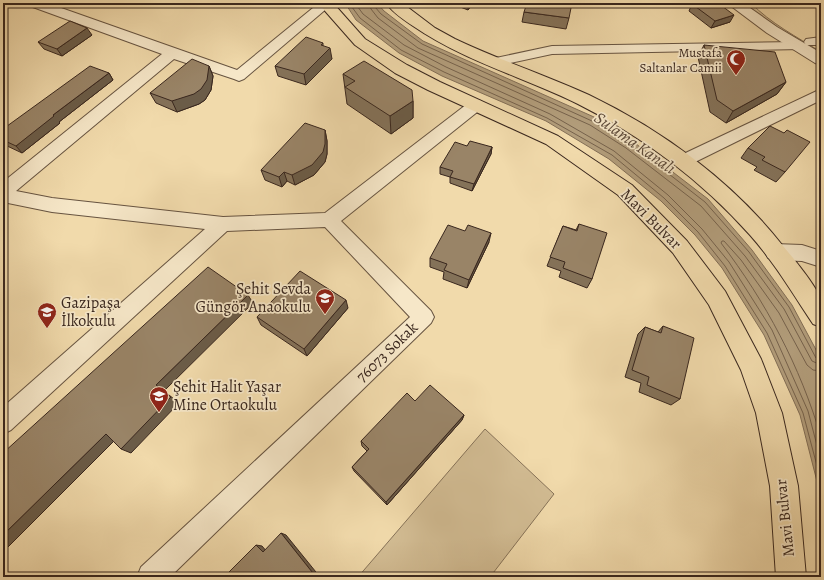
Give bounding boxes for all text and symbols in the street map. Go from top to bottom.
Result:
place label: Mustafa Saltanlar Camii [640,44,722,76]
mosque icon: Mustafa Saltanlar Camii [725,48,747,76]
water label: Sulama Kanalı [590,106,681,180]
street label: Mavi Bulvar [616,184,686,254]
place label: Şehit Sevda Güngör Anaokulu [196,278,312,318]
school or university icon: Şehit Sevda Güngör Anaokulu [314,287,336,315]
place label: Gazipaşa İlkokulu [61,292,121,332]
school or university icon: Gazipaşa İlkokulu [36,301,58,329]
street label: 76073 Sokak [351,317,423,387]
place label: Şehit Halit Yaşar Mine Ortaokulu [173,376,281,416]
school or university icon: Şehit Halit Yaşar Mine Ortaokulu [148,385,170,413]
street label: Mavi Bulvar [770,478,800,558]

